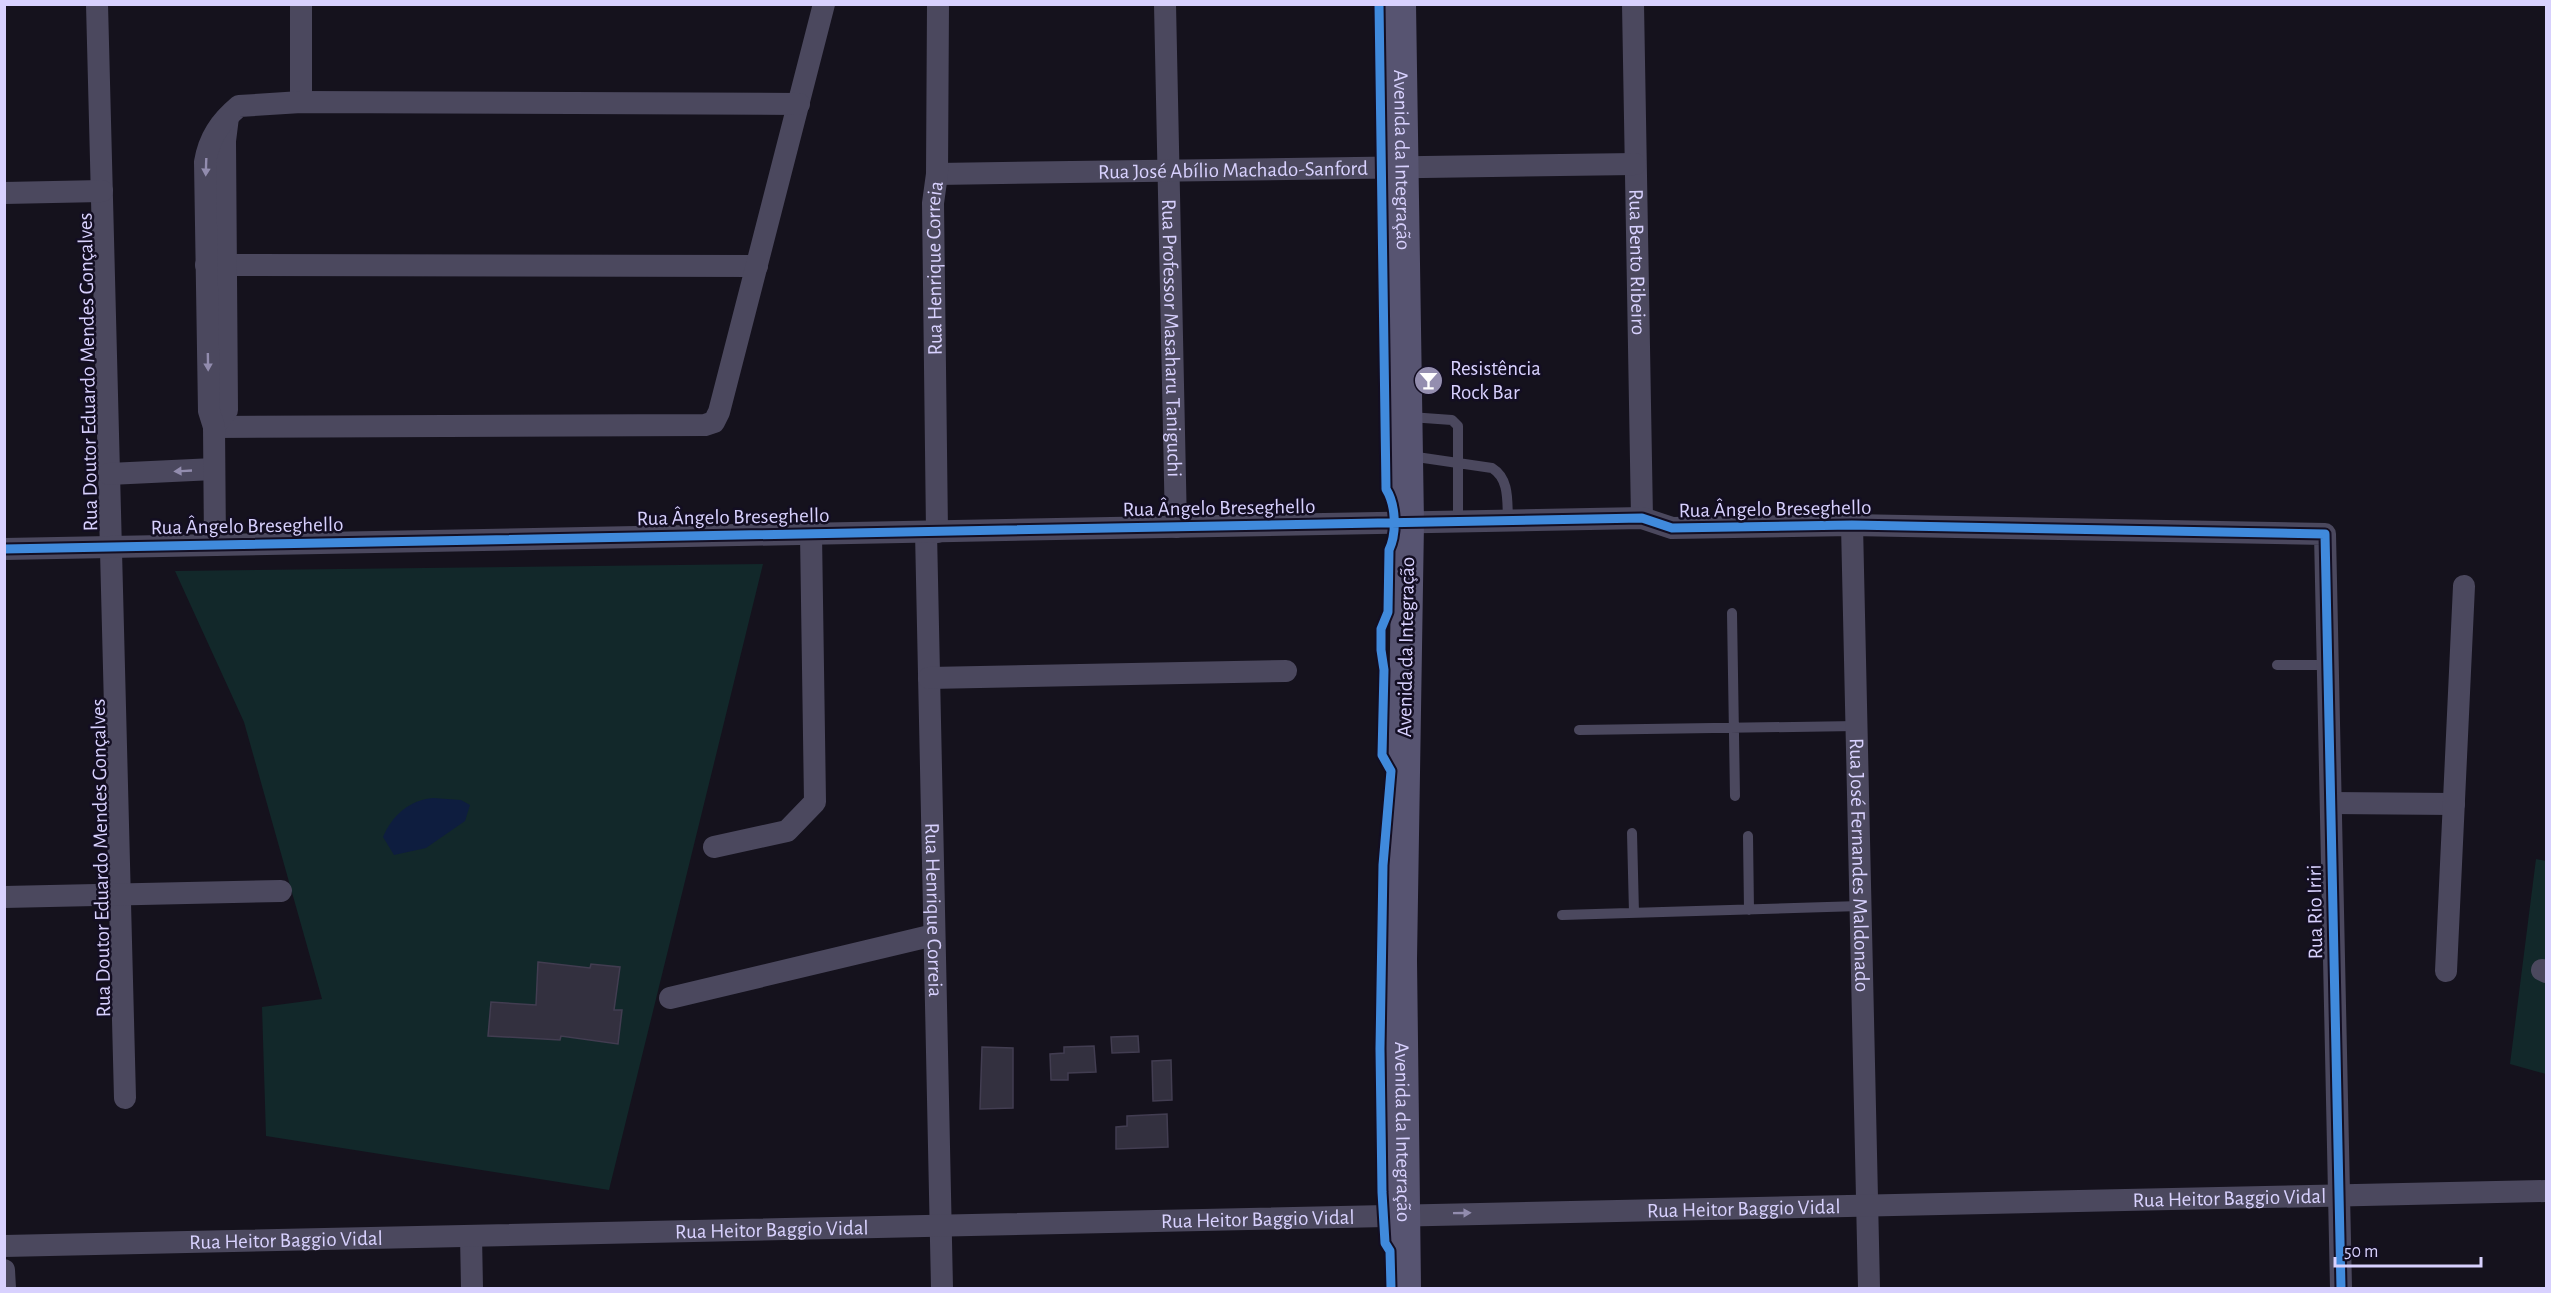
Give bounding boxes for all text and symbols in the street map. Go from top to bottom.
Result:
street label: Avenida da Integração [1391,70,1414,250]
one-way arrow [201,157,210,176]
street label: Rua José Abílio Machado-Sanford [1098,157,1368,182]
street label: Rua Henrique Correia [922,179,946,355]
street label: Rua Bento Ribeiro [1626,189,1649,335]
street label: Rua Professor Masaharu Taniguchi [1159,199,1185,477]
street label: Rua Doutor Eduardo Mendes Gonçalves [75,212,101,532]
one-way arrow [203,352,213,371]
place label: Resistência Rock Bar [1450,358,1541,403]
bar icon: Resistência Rock Bar [1413,364,1445,396]
one-way arrow [173,466,192,475]
street label: Rua Ângelo Breseghello [1122,494,1316,520]
street label: Rua Ângelo Breseghello [1678,495,1872,521]
street label: Rua Ângelo Breseghello [636,503,830,529]
street label: Rua Ângelo Breseghello [150,512,344,538]
street label: Avenida da Integração [1394,557,1418,737]
street label: Rua Doutor Eduardo Mendes Gonçalves [88,698,114,1018]
street label: Rua José Fernandes Maldonado [1846,738,1873,992]
street label: Rua Henrique Correia [922,822,946,998]
street label: Rua Rio Iriri [2304,864,2326,960]
street label: Avenida da Integração [1391,1041,1415,1222]
street label: Rua Heitor Baggio Vidal [2132,1185,2327,1210]
street label: Rua Heitor Baggio Vidal [1647,1196,1841,1221]
street label: Rua Heitor Baggio Vidal [1161,1206,1355,1231]
one-way arrow [1453,1208,1472,1218]
street label: Rua Heitor Baggio Vidal [675,1217,869,1242]
street label: Rua Heitor Baggio Vidal [189,1227,383,1252]
scale bar [2335,1230,2480,1268]
text: 50 m [2344,1243,2378,1261]

